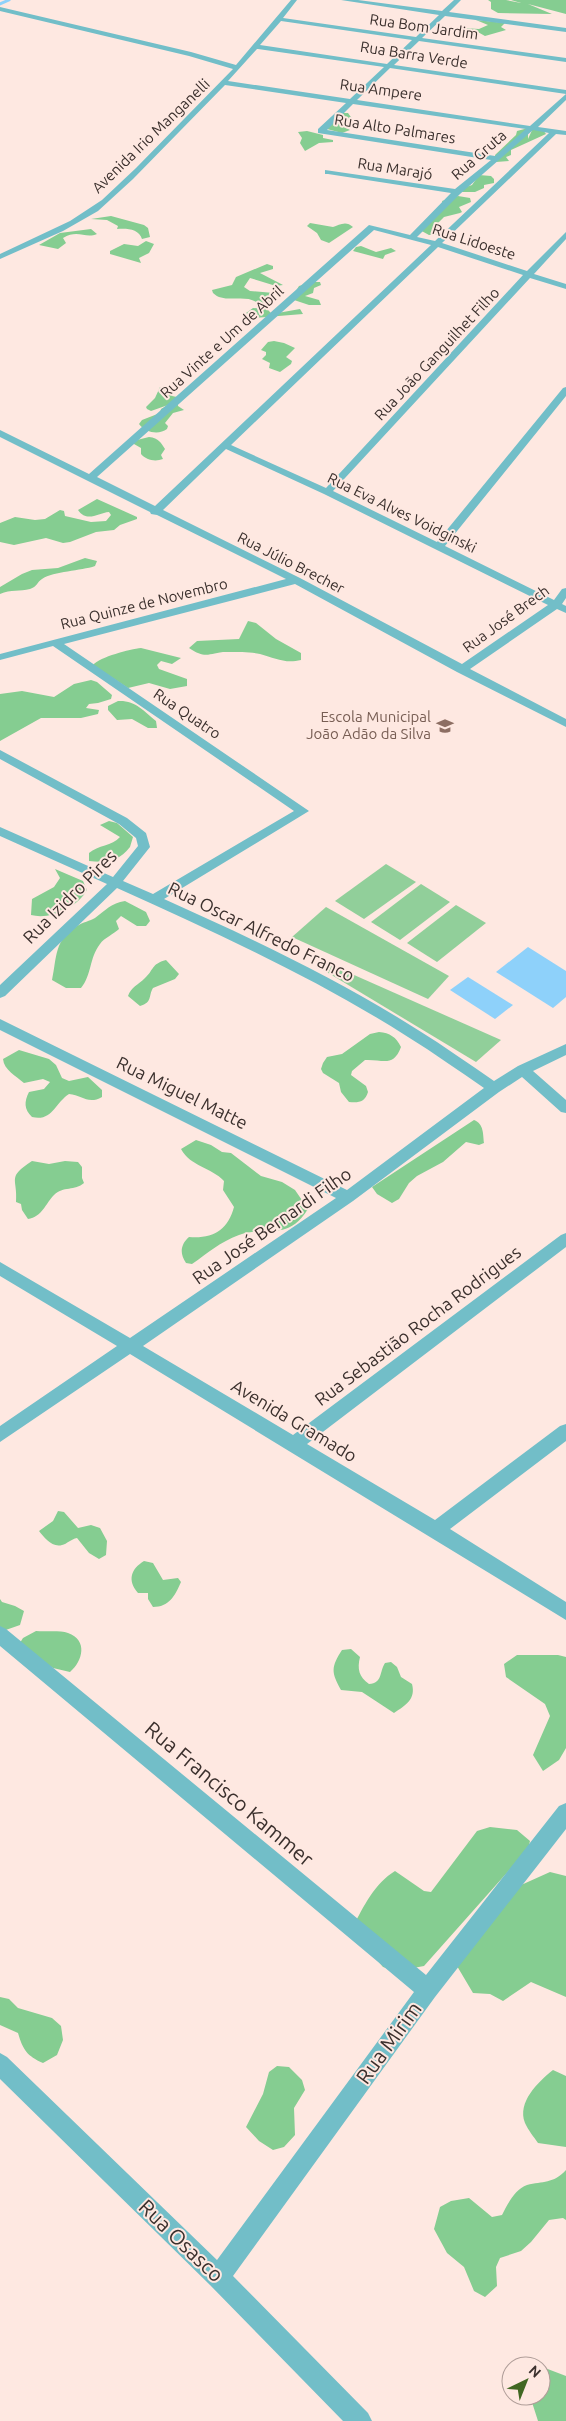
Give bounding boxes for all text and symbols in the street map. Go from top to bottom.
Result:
street label: Rua Bom Jardim [368,10,480,43]
street label: Rua Barra Verde [359,38,469,71]
street label: Avenida Irio Manganelli [88,75,213,196]
street label: Rua Ampere [339,75,423,104]
street label: Rua Alto Palmares [333,111,457,146]
street label: Rua Gruta [448,126,509,183]
street label: Rua Marajó [356,154,434,183]
street label: Rua Lidoeste [430,220,518,263]
street label: Rua Vinte e Um de Abril [157,282,287,401]
street label: Rua João Ganguilhet Filho [371,284,503,423]
street label: Rua Eva Alves Voidginski [325,469,479,556]
street label: Rua Júlio Brecher [235,528,348,597]
street label: Rua Quinze de Novembro [59,575,229,633]
street label: Rua José Brech [459,582,552,656]
street label: Rua Quatro [150,685,224,742]
place label: Escola Municipal João Adão da Silva [306,708,431,742]
school or university icon: Escola Municipal João Adão da Silva [435,716,455,736]
street label: Rua Izidro Pires [18,845,120,947]
street label: Rua Oscar Alfredo Franco [165,877,358,985]
street label: Rua Miguel Matte [114,1052,251,1132]
street label: Rua José Bernardi Filho [188,1163,355,1288]
street label: Rua Sebastião Rocha Rodrigues [310,1241,524,1409]
street label: Avenida Gramado [228,1375,361,1465]
street label: Rua Francisco Kammer [141,1716,319,1871]
street label: Rua Mirim [350,1997,426,2088]
street label: Rua Osasco [135,2194,229,2286]
north arrow [501,2356,551,2406]
text: N [526,2362,544,2381]

